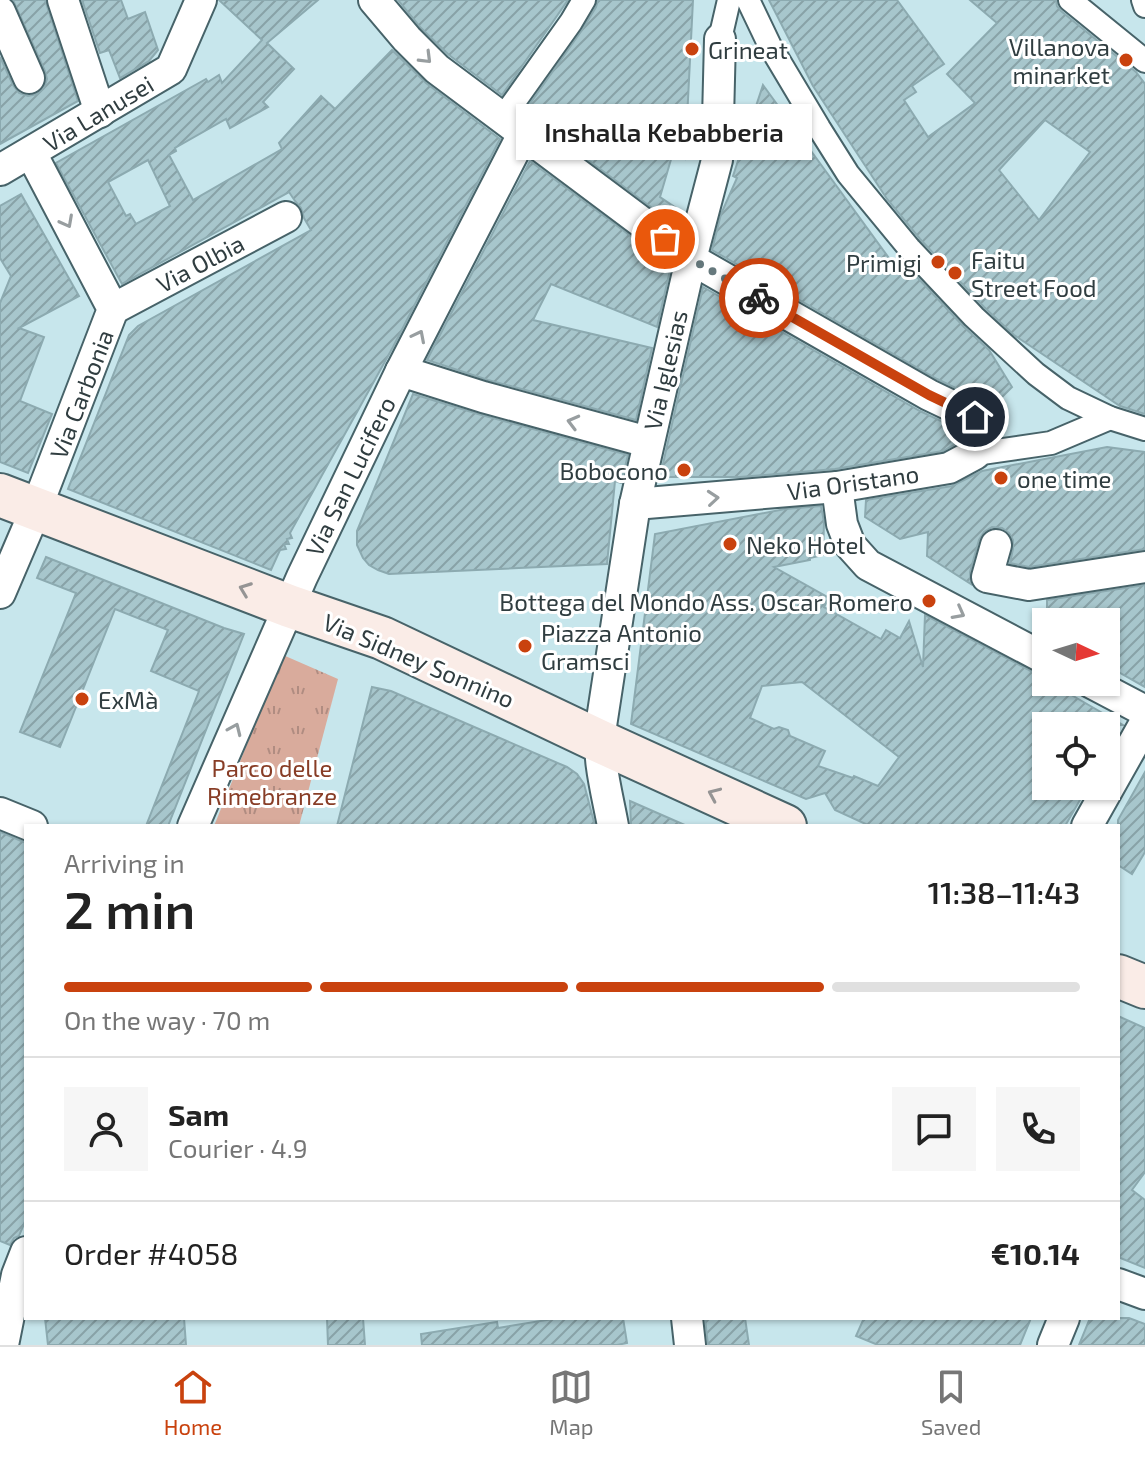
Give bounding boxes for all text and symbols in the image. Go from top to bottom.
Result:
place label: Villanova minarket [1009,32,1110,89]
place label: Grineat [708,35,788,64]
marker: Grineat [683,40,701,58]
one-way arrow [417,49,431,63]
marker: Villanova minarket [1117,51,1135,69]
street label: Via Lanusei [38,69,158,157]
callout: Inshalla Kebabberia [517,103,813,159]
text: Inshalla Kebabberia [544,116,784,147]
pin [631,205,699,273]
one-way arrow [58,214,73,229]
icon: bag [643,217,687,261]
street label: Via Olbia [151,228,249,298]
place label: Faitu Street Food [971,245,1097,302]
place label: Primigi [846,248,922,277]
marker: Primigi [929,253,947,271]
courier [719,258,799,338]
marker: Faitu Street Food [946,264,964,282]
icon: bike [737,276,781,320]
street label: Via Iglesias [637,307,693,433]
street label: Via Carbonia [43,325,119,463]
one-way arrow [410,329,425,344]
pin [941,383,1009,451]
street label: Via San Lucifero [299,392,401,560]
icon: home [953,395,997,439]
one-way arrow [566,415,580,431]
place label: Bobocono [559,456,668,485]
street label: Via Oristano [785,458,921,506]
marker: Bobocono [675,461,693,479]
place label: one time [1017,464,1111,493]
marker: one time [992,469,1010,487]
one-way arrow [707,490,720,507]
place label: Neko Hotel [746,530,865,559]
marker: Neko Hotel [721,535,739,553]
one-way arrow [239,582,253,599]
place label: Bottega del Mondo Ass. Oscar Romero [499,587,913,616]
marker: Bottega del Mondo Ass. Oscar Romero [920,592,938,610]
one-way arrow [951,603,965,618]
street label: Via Sidney Sonnino [319,607,519,713]
north arrow [1032,608,1120,696]
map controls [1032,608,1120,800]
place label: Piazza Antonio Gramsci [541,618,702,675]
marker: Piazza Antonio Gramsci [516,637,534,655]
place label: ExMà [98,685,158,714]
marker: ExMà [73,690,91,708]
button: locate [1032,712,1120,800]
one-way arrow [225,723,241,737]
park label: Parco delle Rimebranze [207,753,337,810]
one-way arrow [708,787,723,803]
text: Arriving in [64,847,185,878]
text: 11:38–11:43 [928,874,1080,910]
text: 2 min [64,877,195,939]
text: On the way · 70 m [64,1004,270,1035]
button: person [64,1087,148,1171]
button: chat [892,1087,976,1171]
button: phone [996,1087,1080,1171]
text: Sam [168,1096,229,1132]
text: Courier · 4.9 [168,1132,308,1163]
text: Order #4058 [64,1235,239,1271]
text: €10.14 [991,1235,1080,1271]
tab: Home [164,1365,222,1439]
tab: Map [549,1365,594,1439]
tab: Saved [921,1365,981,1439]

